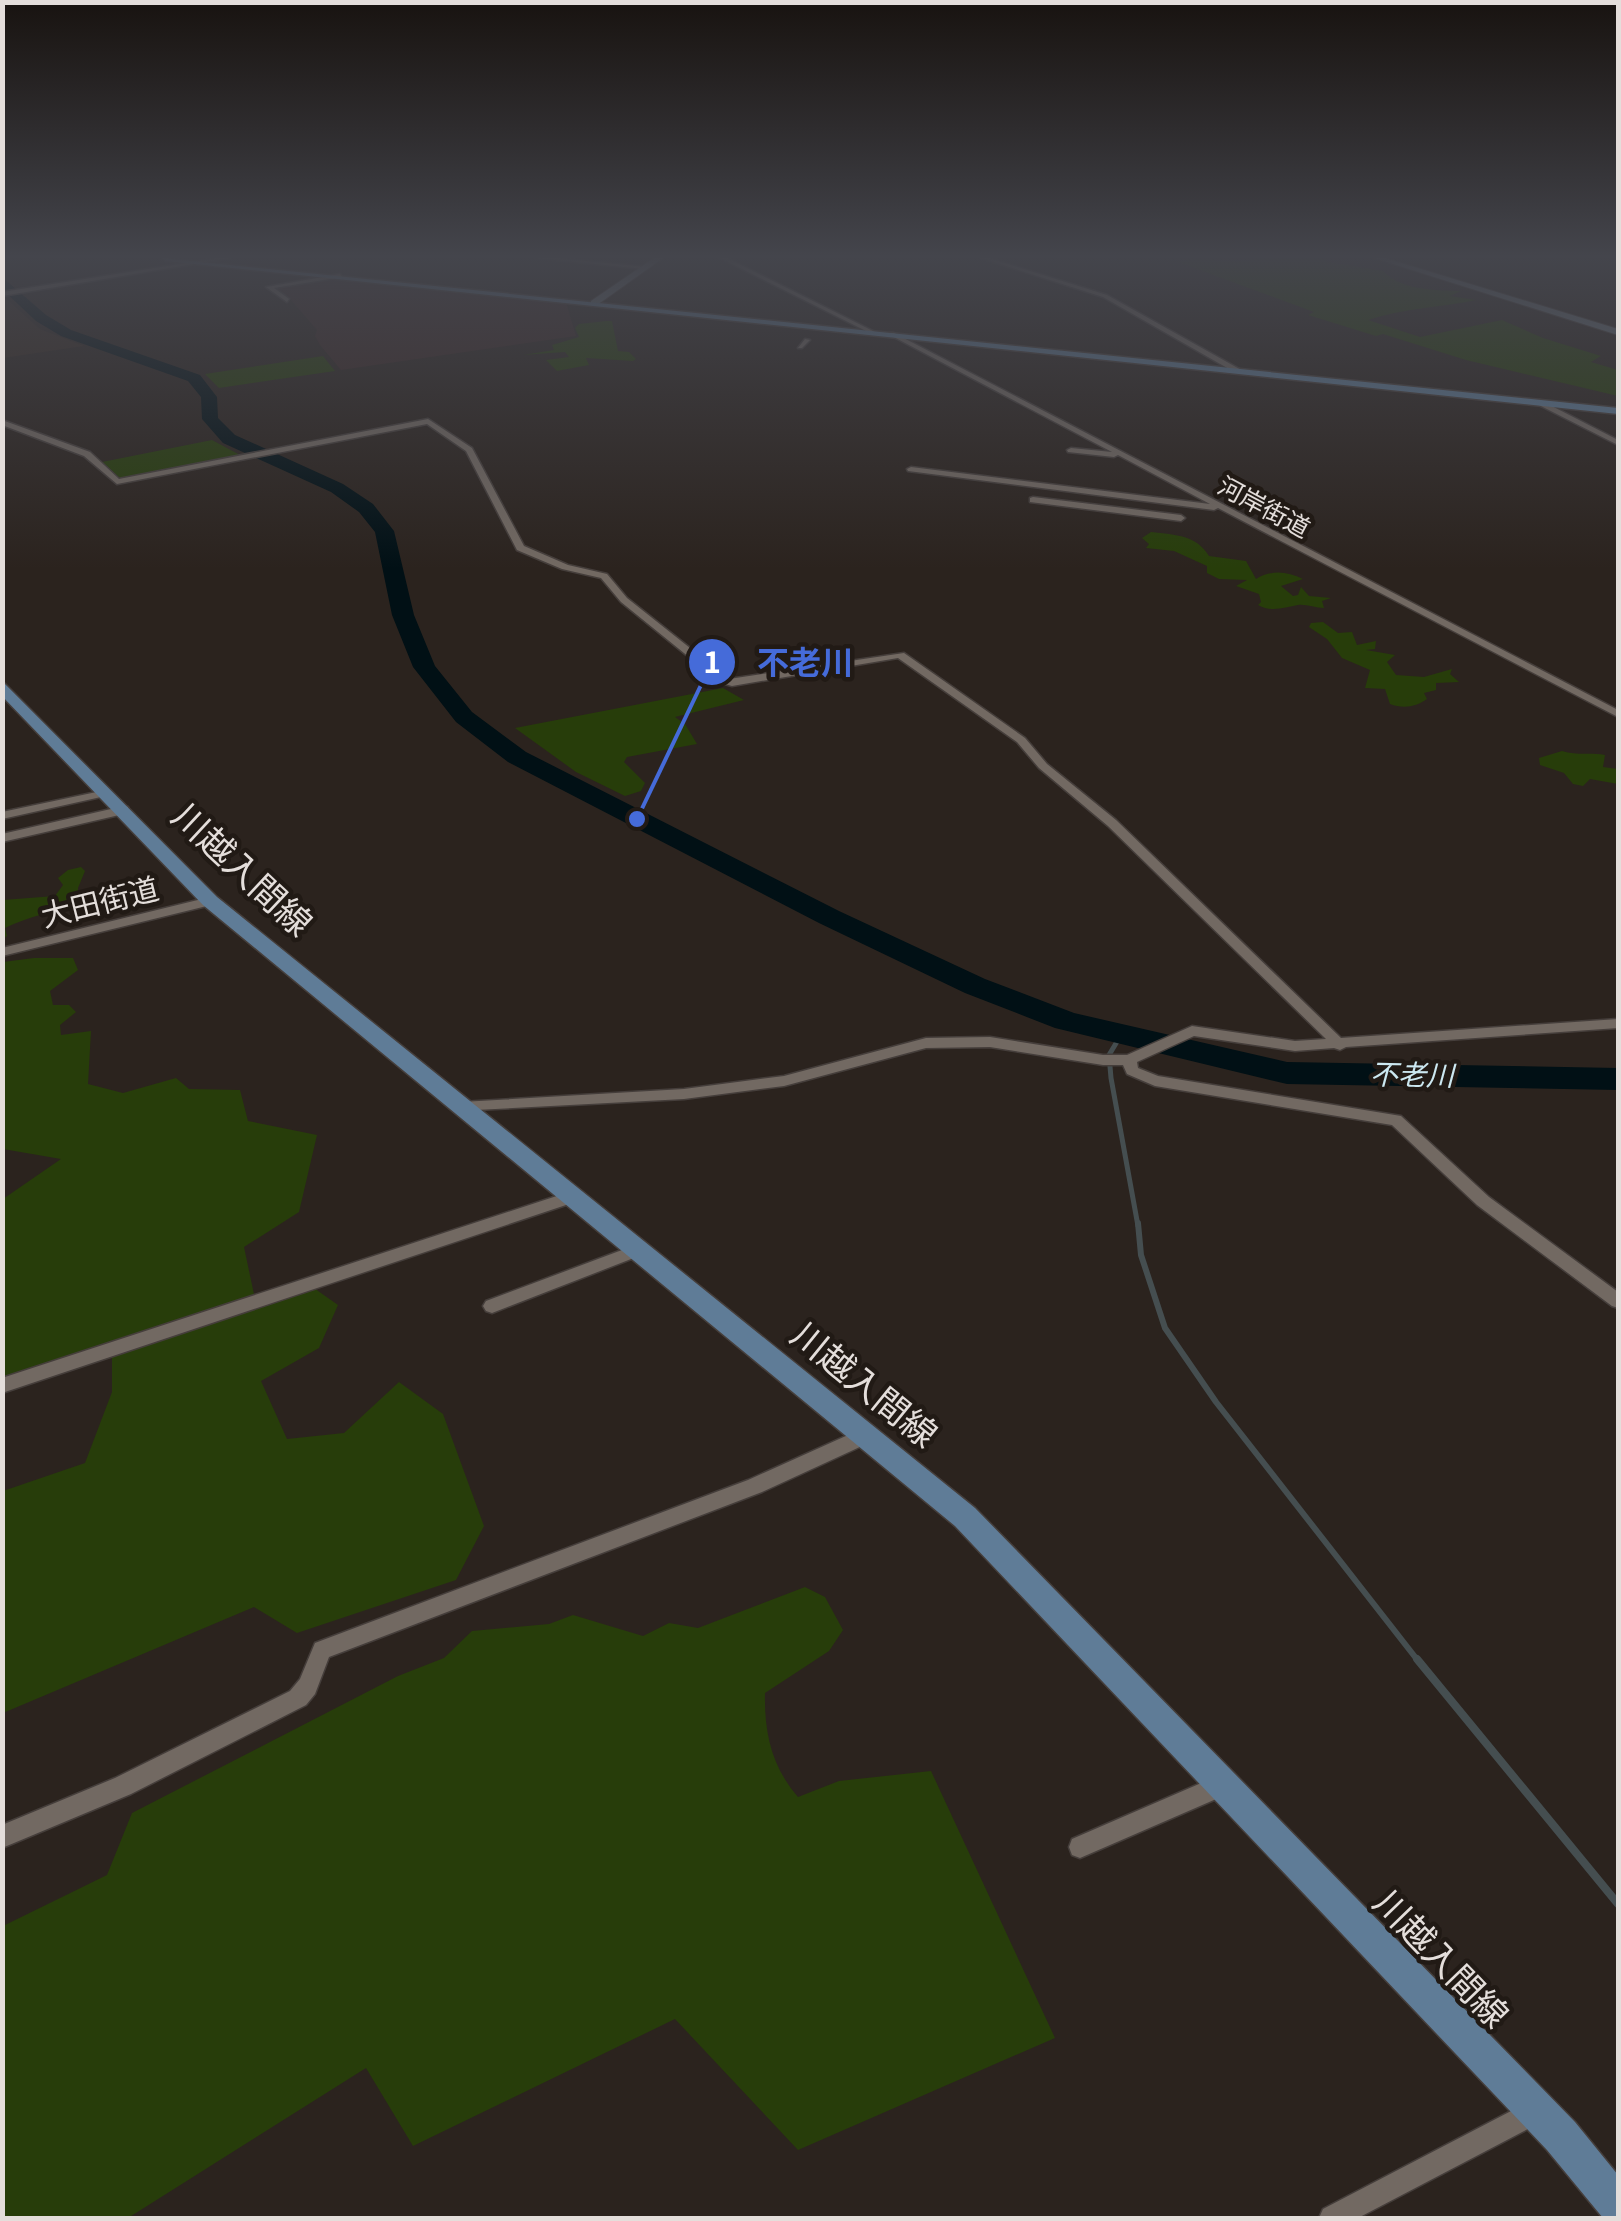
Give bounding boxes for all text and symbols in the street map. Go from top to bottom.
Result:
street label: 河岸街道 [1212,466,1318,545]
callout: 不老川 [687,631,873,693]
text: 不老川 [757,637,853,683]
text: 1 [703,638,721,682]
street label: 川越入間線 [163,789,326,946]
street label: 大田街道 [36,864,163,936]
water label: 不老川 [1370,1052,1457,1094]
street label: 川越入間線 [782,1307,950,1457]
street label: 川越入間線 [1364,1876,1523,2037]

